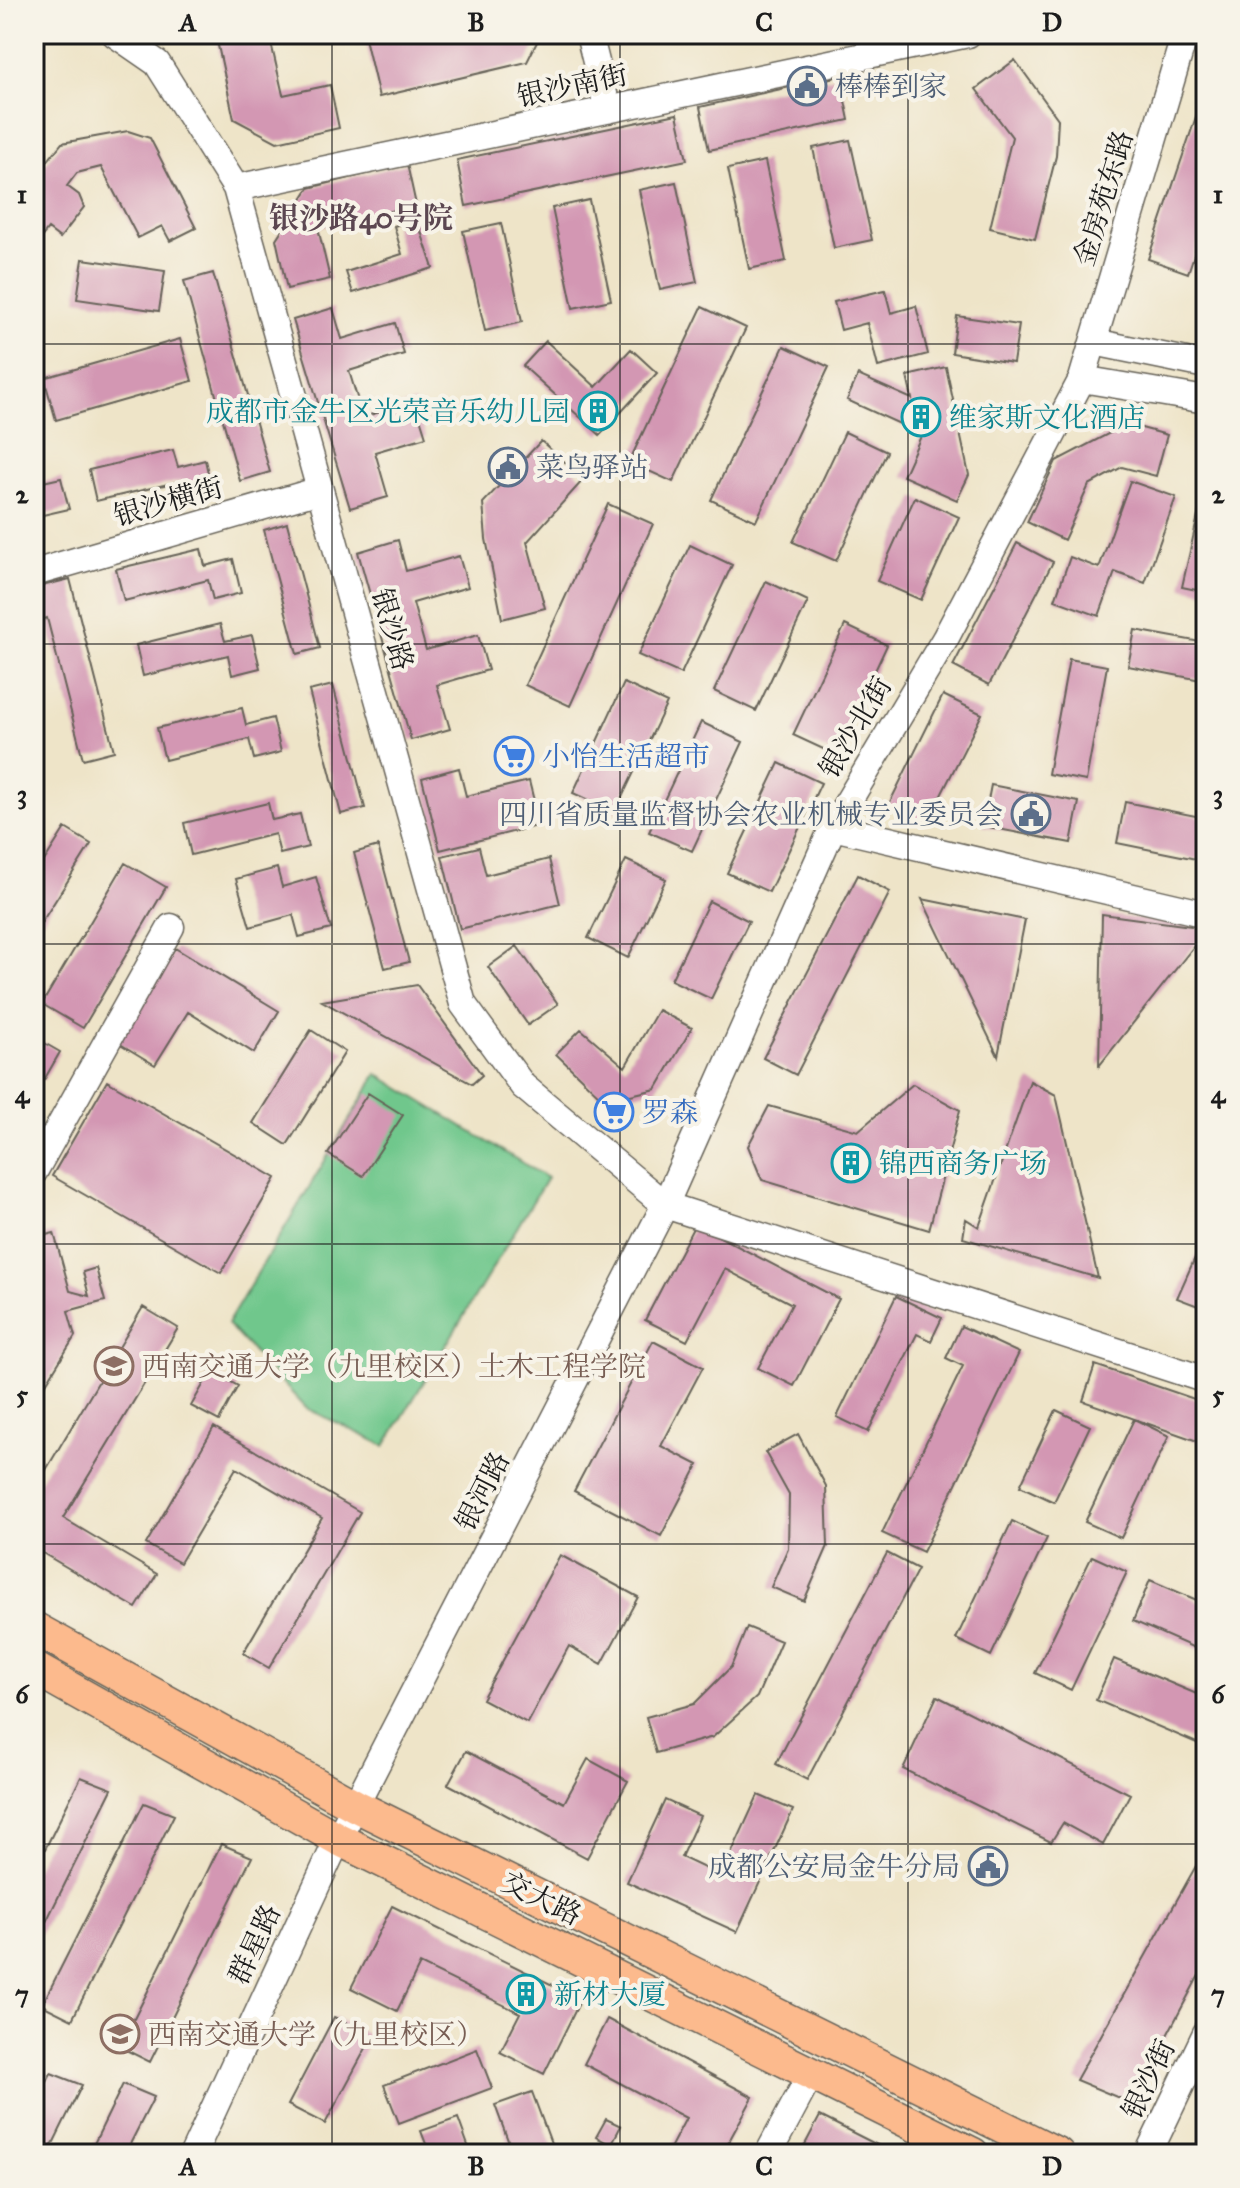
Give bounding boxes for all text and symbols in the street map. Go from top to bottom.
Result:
text: A [177,6,197,38]
text: B [467,6,485,38]
text: C [755,6,773,38]
text: D [1042,6,1062,38]
street label: 银沙南街 [514,57,631,114]
public building icon: 棒棒到家 [786,65,828,107]
place label: 棒棒到家 [835,69,947,104]
street label: 金房苑东路 [1066,126,1141,270]
text: 1 [17,178,27,210]
text: 1 [1213,178,1223,210]
district label: 银沙路40号院 [269,200,453,236]
building icon: 成都市金牛区光荣音乐幼儿园 [577,390,619,432]
place label: 成都市金牛区光荣音乐幼儿园 [206,394,570,429]
building icon: 维家斯文化酒店 [900,396,942,438]
place label: 维家斯文化酒店 [949,400,1145,435]
public building icon: 菜鸟驿站 [487,446,529,488]
place label: 菜鸟驿站 [536,450,648,485]
street label: 银沙横街 [109,469,227,534]
text: 2 [16,478,30,510]
text: 2 [1212,478,1226,510]
street label: 银沙路 [364,584,421,674]
street label: 银沙北街 [812,670,899,784]
supermarket icon: 小怡生活超市 [493,735,535,777]
place label: 小怡生活超市 [542,739,710,774]
text: 3 [17,778,27,810]
text: 3 [1213,778,1223,810]
public building icon: 四川省质量监督协会农业机械专业委员会 [1010,793,1052,835]
place label: 四川省质量监督协会农业机械专业委员会 [499,797,1003,832]
text: 4 [15,1078,31,1110]
text: 4 [1211,1078,1227,1110]
supermarket icon: 罗森 [593,1091,635,1133]
place label: 罗森 [642,1095,698,1130]
building icon: 锦西商务广场 [830,1142,872,1184]
place label: 锦西商务广场 [879,1146,1047,1181]
school or university icon: 西南交通大学（九里校区）土木工程学院 [93,1345,135,1387]
place label: 西南交通大学（九里校区）土木工程学院 [142,1349,646,1384]
text: 5 [16,1378,29,1410]
text: 5 [1212,1378,1225,1410]
street label: 银河路 [448,1446,517,1537]
text: 6 [15,1678,30,1710]
text: 6 [1211,1678,1226,1710]
public building icon: 成都公安局金牛分局 [967,1845,1009,1887]
place label: 成都公安局金牛分局 [708,1849,960,1884]
street label: 交大路 [496,1864,587,1933]
street label: 群星路 [221,1899,288,1990]
building icon: 新材大厦 [505,1973,547,2015]
place label: 新材大厦 [554,1977,666,2012]
text: 7 [15,1978,29,2010]
text: 7 [1211,1978,1225,2010]
school or university icon: 西南交通大学（九里校区） [99,2013,141,2055]
place label: 西南交通大学（九里校区） [148,2017,484,2052]
street label: 银沙街 [1114,2034,1183,2125]
text: A [177,2150,197,2182]
text: B [467,2150,485,2182]
text: C [755,2150,773,2182]
text: D [1042,2150,1062,2182]

